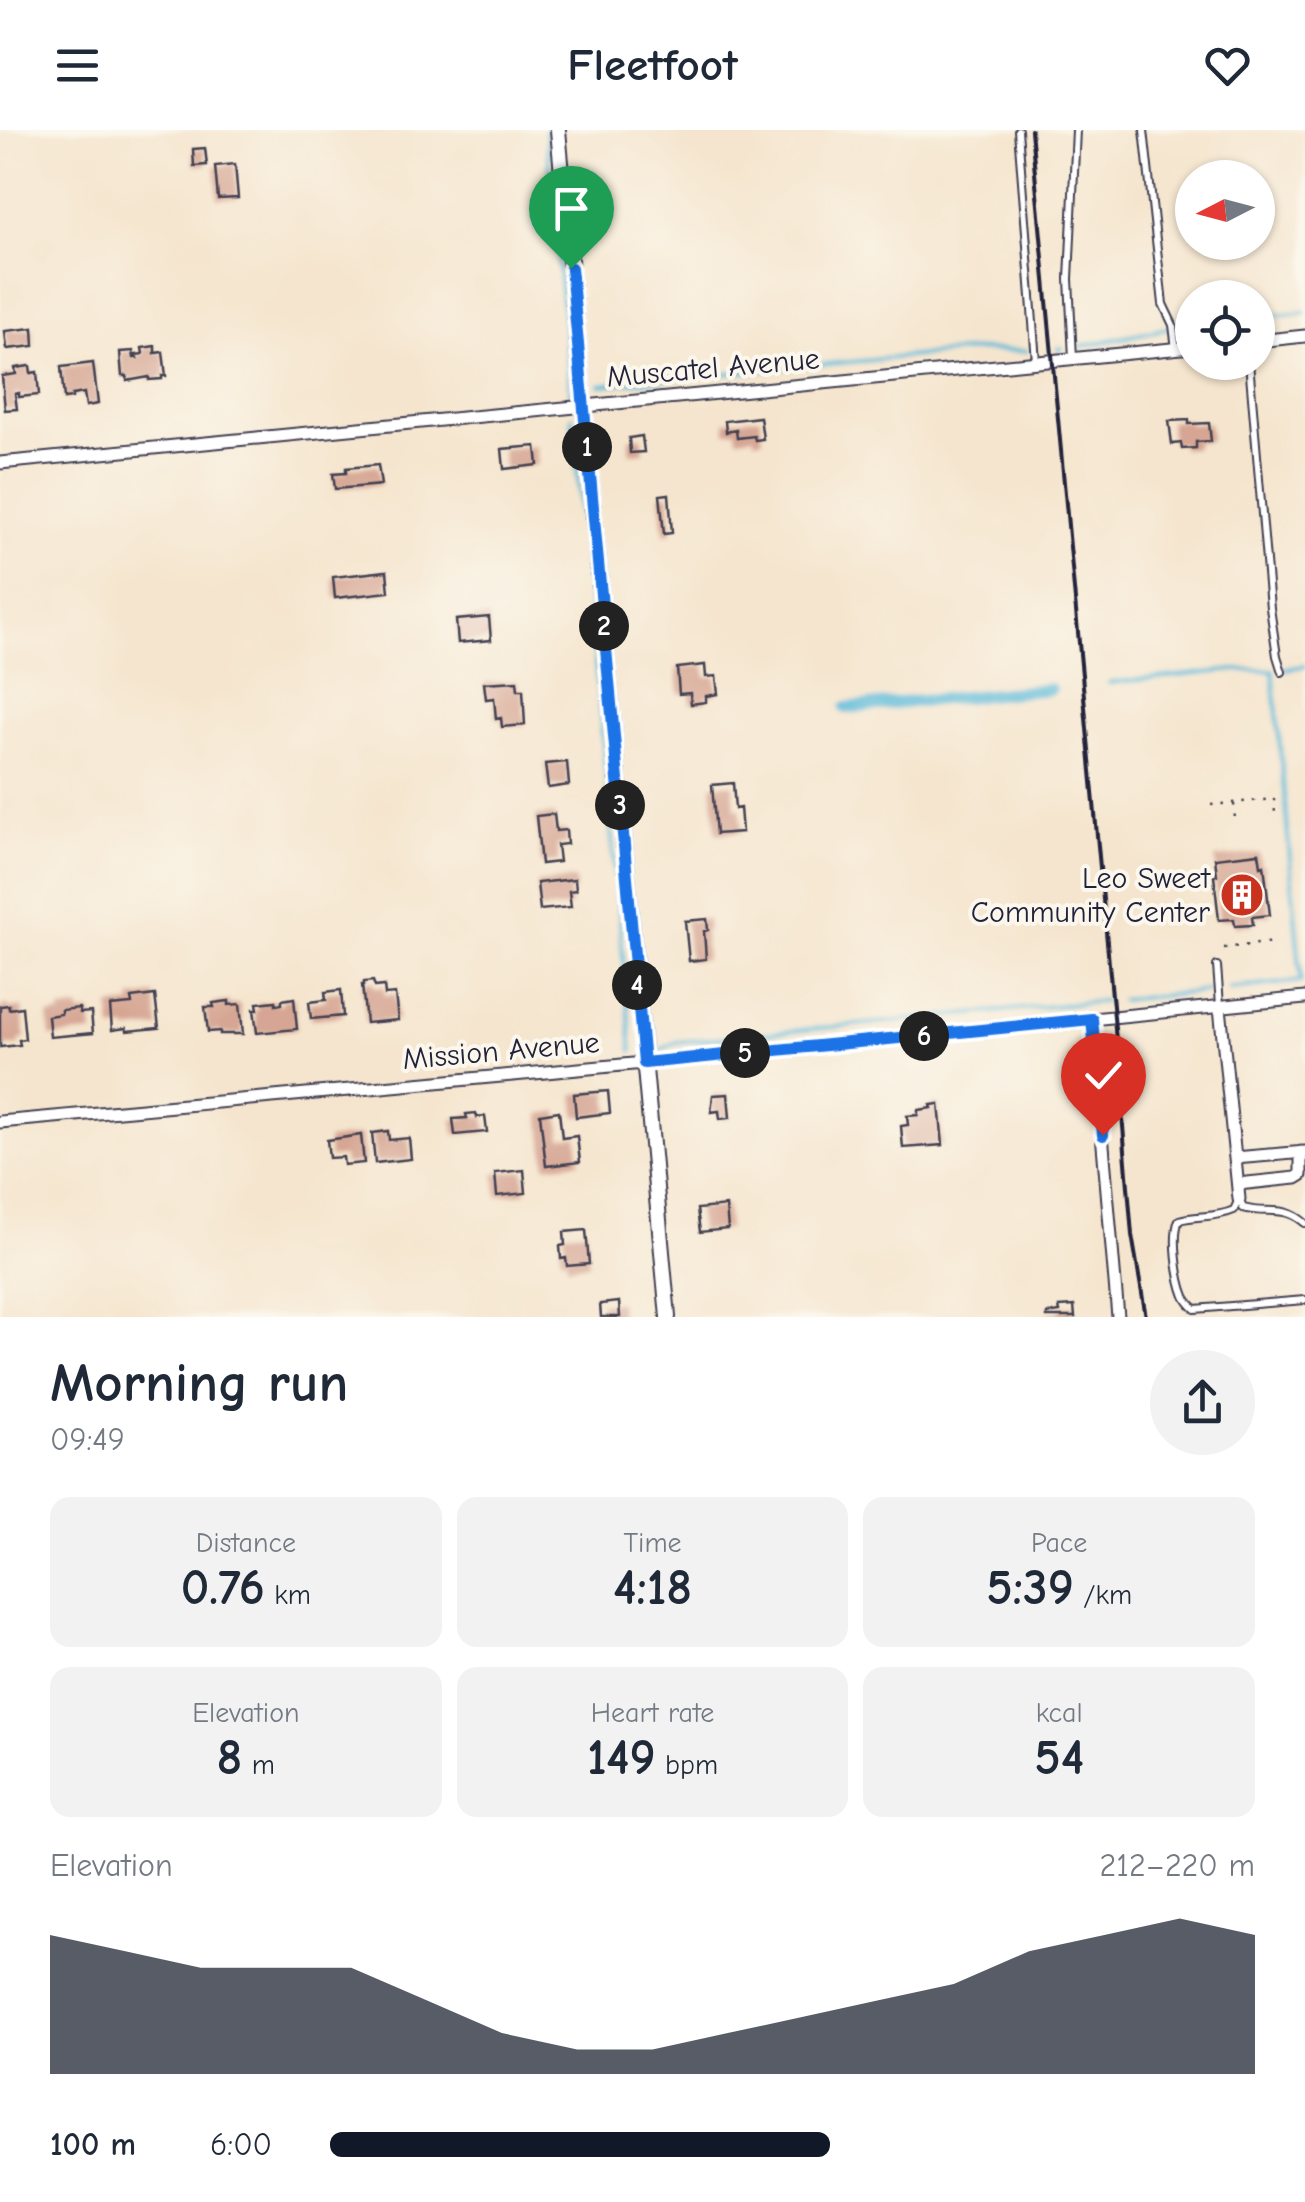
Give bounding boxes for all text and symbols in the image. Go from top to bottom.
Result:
icon: menu [50,38,105,93]
icon: heart [1200,38,1255,93]
text: Fleetfoot [567,39,738,91]
north arrow [1175,160,1275,260]
map controls [1175,160,1275,380]
pin [529,166,614,269]
icon: arrive [544,181,599,236]
button: locate [1175,280,1275,380]
street label: Muscatel Avenue [605,341,821,395]
pin: 1 [562,422,612,472]
text: 1 [581,431,593,463]
pin: 2 [579,601,629,651]
text: 2 [597,610,611,642]
pin: 3 [595,780,645,830]
text: 3 [613,789,627,821]
place label: Leo Sweet Community Center [971,861,1211,930]
building icon: Leo Sweet Community Center [1219,872,1265,918]
pin: 4 [612,960,662,1010]
text: 4 [630,969,644,1001]
pin: 6 [899,1011,949,1061]
text: 6 [917,1020,931,1052]
street label: Mission Avenue [401,1025,601,1077]
pin: 5 [720,1028,770,1078]
pin [1061,1033,1146,1136]
text: 5 [738,1037,752,1069]
icon: check [1076,1048,1131,1103]
button: share [1150,1350,1255,1455]
text: Morning run [50,1351,348,1415]
text: 09:49 [50,1421,125,1458]
text: Distance [196,1527,296,1559]
text: Time [623,1527,682,1559]
text: Pace [1031,1527,1087,1559]
text: 0.76 [181,1559,265,1617]
text: 4:18 [613,1559,692,1617]
text: 5:39 [986,1559,1074,1617]
text: km [265,1579,311,1611]
text: /km [1074,1579,1132,1611]
text: Elevation [192,1697,299,1729]
text: Heart rate [591,1697,714,1729]
text: kcal [1036,1697,1083,1729]
text: 8 [217,1729,242,1787]
text: 149 [587,1729,656,1787]
text: 54 [1034,1729,1084,1787]
text: m [242,1749,275,1781]
text: bpm [656,1749,718,1781]
text: Elevation [50,1847,173,1884]
text: 212–220 m [1100,1847,1255,1884]
text: 100 m [50,2126,136,2163]
text: 6:00 [210,2126,272,2163]

